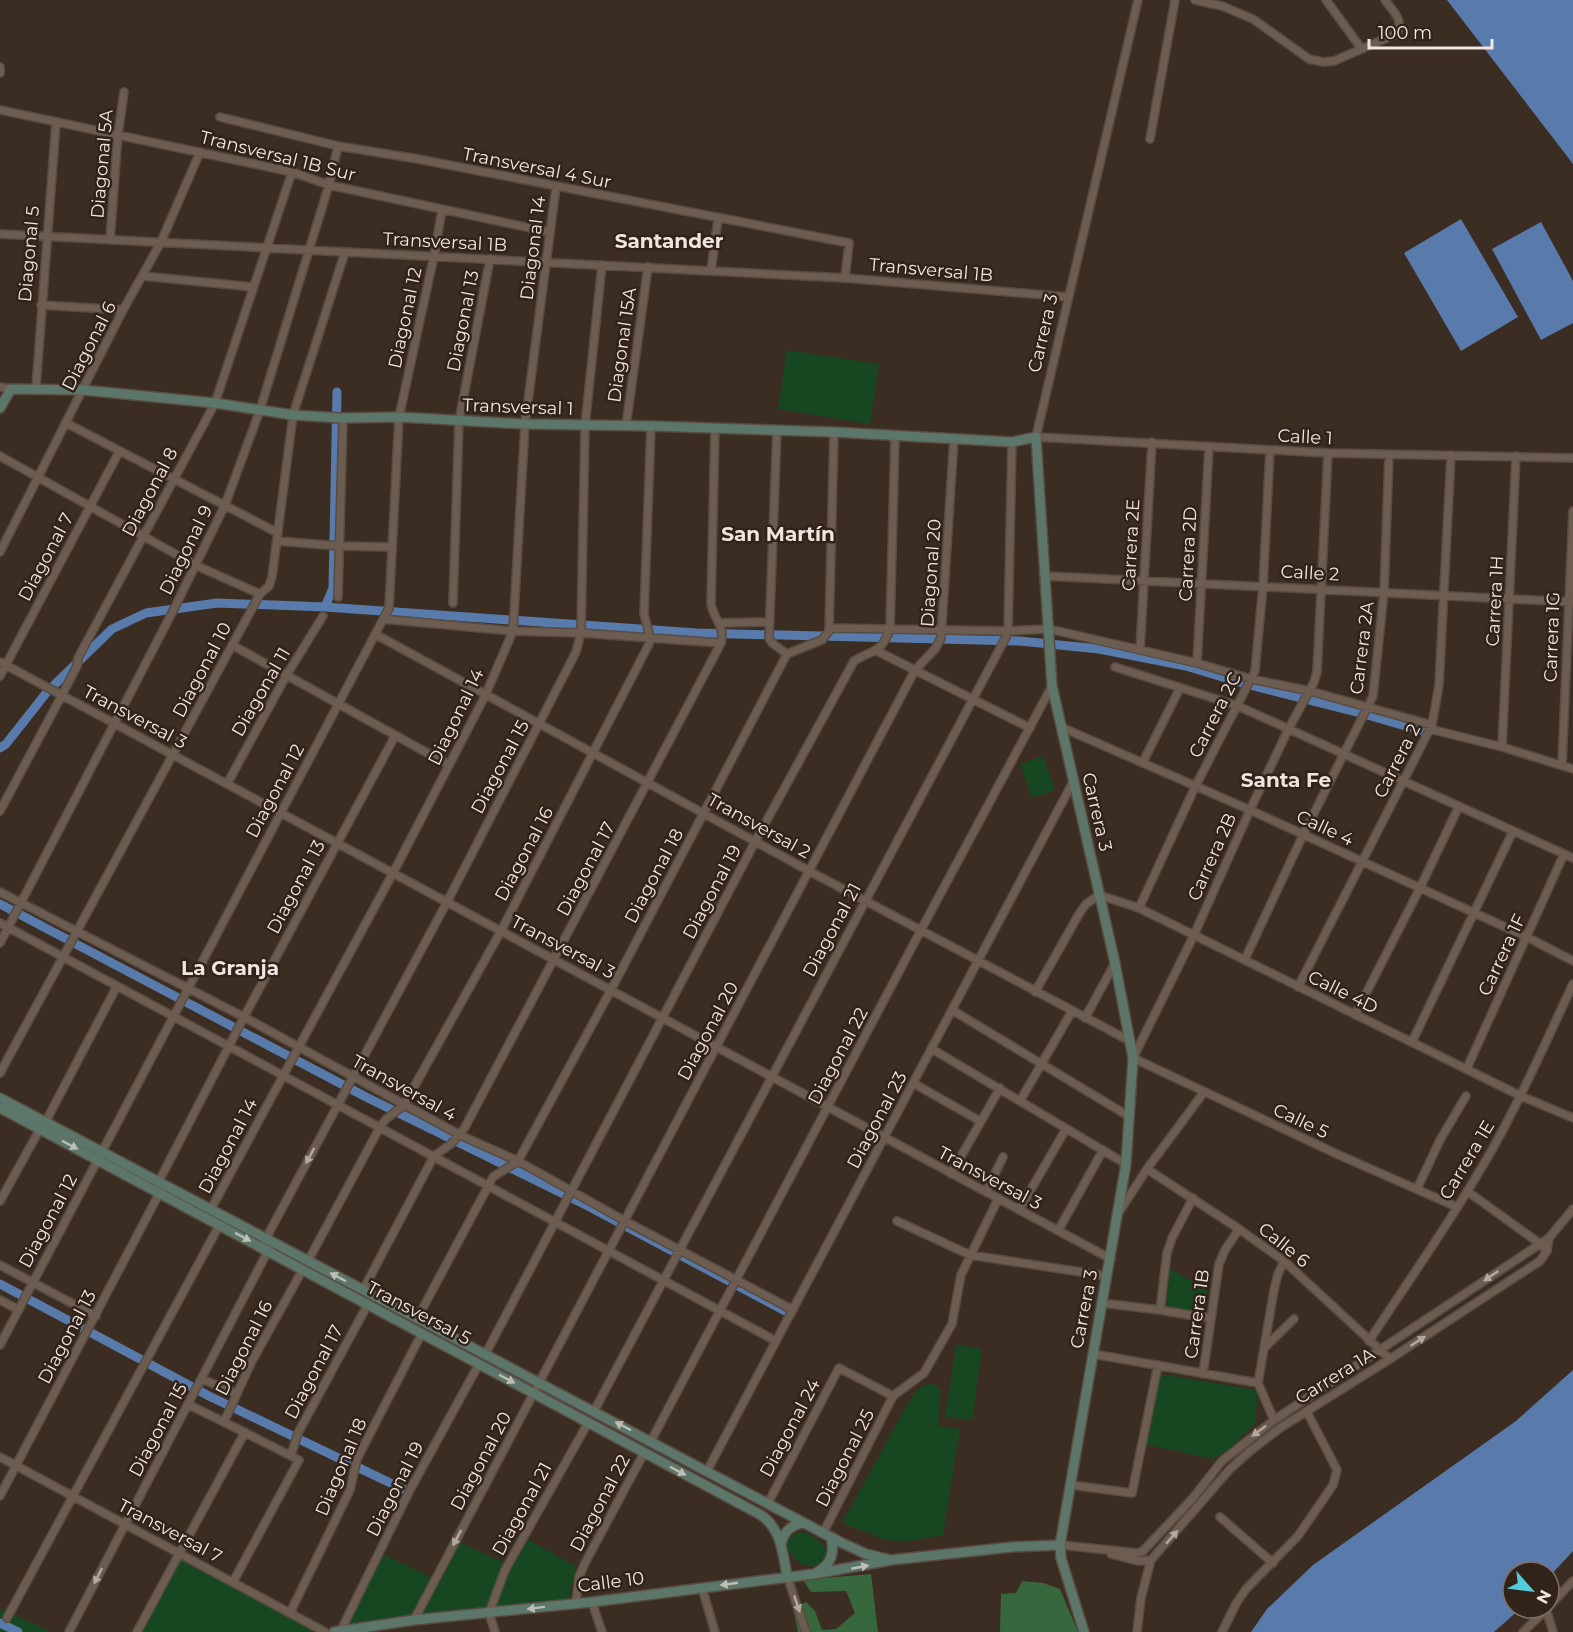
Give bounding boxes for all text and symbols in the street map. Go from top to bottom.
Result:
scale bar [1369,12,1492,50]
text: 100 m [1378,22,1432,44]
street label: Diagonal 5A [86,108,118,219]
street label: Transversal 1B Sur [198,126,358,186]
street label: Transversal 4 Sur [461,143,613,193]
street label: Diagonal 14 [516,195,550,301]
street label: Diagonal 5 [14,205,44,303]
street label: Transversal 1B [382,228,508,256]
district label: Santander [615,229,724,253]
street label: Transversal 1B [868,254,994,286]
street label: Diagonal 12 [384,265,426,371]
street label: Diagonal 13 [442,268,484,374]
street label: Diagonal 15A [603,286,641,404]
street label: Carrera 3 [1023,291,1063,375]
street label: Diagonal 6 [57,298,121,394]
street label: Transversal 1 [462,394,574,420]
street label: Calle 1 [1277,425,1333,449]
street label: Diagonal 8 [117,444,183,540]
street label: Carrera 2E [1118,498,1144,592]
street label: Diagonal 9 [155,501,217,599]
street label: Carrera 2D [1175,506,1201,602]
street label: Diagonal 7 [14,509,78,605]
street label: Diagonal 20 [916,518,946,628]
district label: San Martín [721,522,835,546]
street label: Carrera 1H [1482,555,1508,647]
street label: Calle 2 [1280,560,1340,586]
street label: Carrera 1G [1539,591,1565,683]
street label: Carrera 2A [1345,600,1379,696]
street label: Diagonal 10 [168,619,236,721]
street label: Diagonal 11 [227,644,295,740]
street label: Diagonal 14 [423,665,489,769]
street label: Carrera 2C [1184,668,1246,761]
street label: Transversal 3 [79,680,191,754]
street label: Diagonal 15 [466,716,534,818]
street label: Carrera 2 [1369,720,1425,802]
street label: Diagonal 12 [241,740,309,842]
district label: Santa Fe [1241,768,1331,792]
street label: Carrera 3 [1077,770,1117,854]
street label: Transversal 2 [704,789,814,863]
street label: Diagonal 16 [490,803,558,905]
street label: Calle 4 [1293,805,1357,851]
street label: Carrera 2B [1183,810,1241,904]
street label: Diagonal 17 [552,818,620,920]
street label: Diagonal 18 [620,825,688,927]
street label: Diagonal 13 [262,836,330,938]
street label: Diagonal 19 [678,841,746,943]
street label: Diagonal 21 [798,879,866,981]
street label: Transversal 3 [507,910,619,984]
street label: Carrera 1F [1473,911,1531,999]
district label: La Granja [181,956,279,980]
street label: Calle 4D [1304,966,1382,1018]
street label: Diagonal 20 [673,978,743,1084]
street label: Diagonal 22 [803,1004,873,1108]
street label: Transversal 4 [348,1050,460,1126]
street label: Diagonal 23 [842,1068,912,1172]
street label: Diagonal 14 [194,1095,262,1197]
street label: Calle 5 [1270,1099,1332,1143]
street label: Carrera 1E [1435,1116,1499,1204]
one-way arrow [62,1140,79,1150]
street label: Transversal 3 [934,1141,1046,1215]
one-way arrow [305,1147,314,1164]
street label: Diagonal 12 [14,1170,82,1272]
street label: Calle 6 [1254,1218,1314,1272]
one-way arrow [234,1232,251,1242]
street label: Carrera 3 [1066,1268,1102,1350]
street label: Carrera 1B [1180,1268,1214,1360]
one-way arrow [1483,1270,1499,1281]
one-way arrow [329,1272,346,1282]
street label: Transversal 5 [363,1276,475,1350]
street label: Diagonal 13 [33,1286,101,1388]
street label: Diagonal 16 [211,1297,277,1399]
street label: Diagonal 17 [280,1321,348,1423]
one-way arrow [1410,1335,1426,1347]
street label: Carrera 1A [1291,1343,1379,1409]
one-way arrow [498,1374,515,1384]
street label: Diagonal 24 [755,1375,825,1481]
street label: Diagonal 15 [124,1379,192,1481]
street label: Diagonal 25 [811,1405,879,1511]
street label: Diagonal 20 [446,1408,516,1514]
street label: Diagonal 18 [311,1415,371,1519]
one-way arrow [614,1421,631,1431]
one-way arrow [1252,1425,1268,1437]
street label: Diagonal 19 [362,1438,428,1540]
street label: Diagonal 22 [565,1451,635,1555]
street label: Diagonal 21 [487,1459,557,1559]
one-way arrow [670,1466,687,1476]
street label: Transversal 7 [114,1494,226,1568]
one-way arrow [1165,1529,1178,1545]
one-way arrow [453,1530,462,1547]
north arrow [1501,1560,1561,1620]
one-way arrow [851,1562,870,1571]
street label: Calle 10 [576,1567,646,1597]
one-way arrow [93,1568,103,1585]
one-way arrow [720,1579,739,1589]
text: N [1532,1587,1555,1607]
one-way arrow [792,1595,802,1613]
one-way arrow [526,1603,545,1613]

